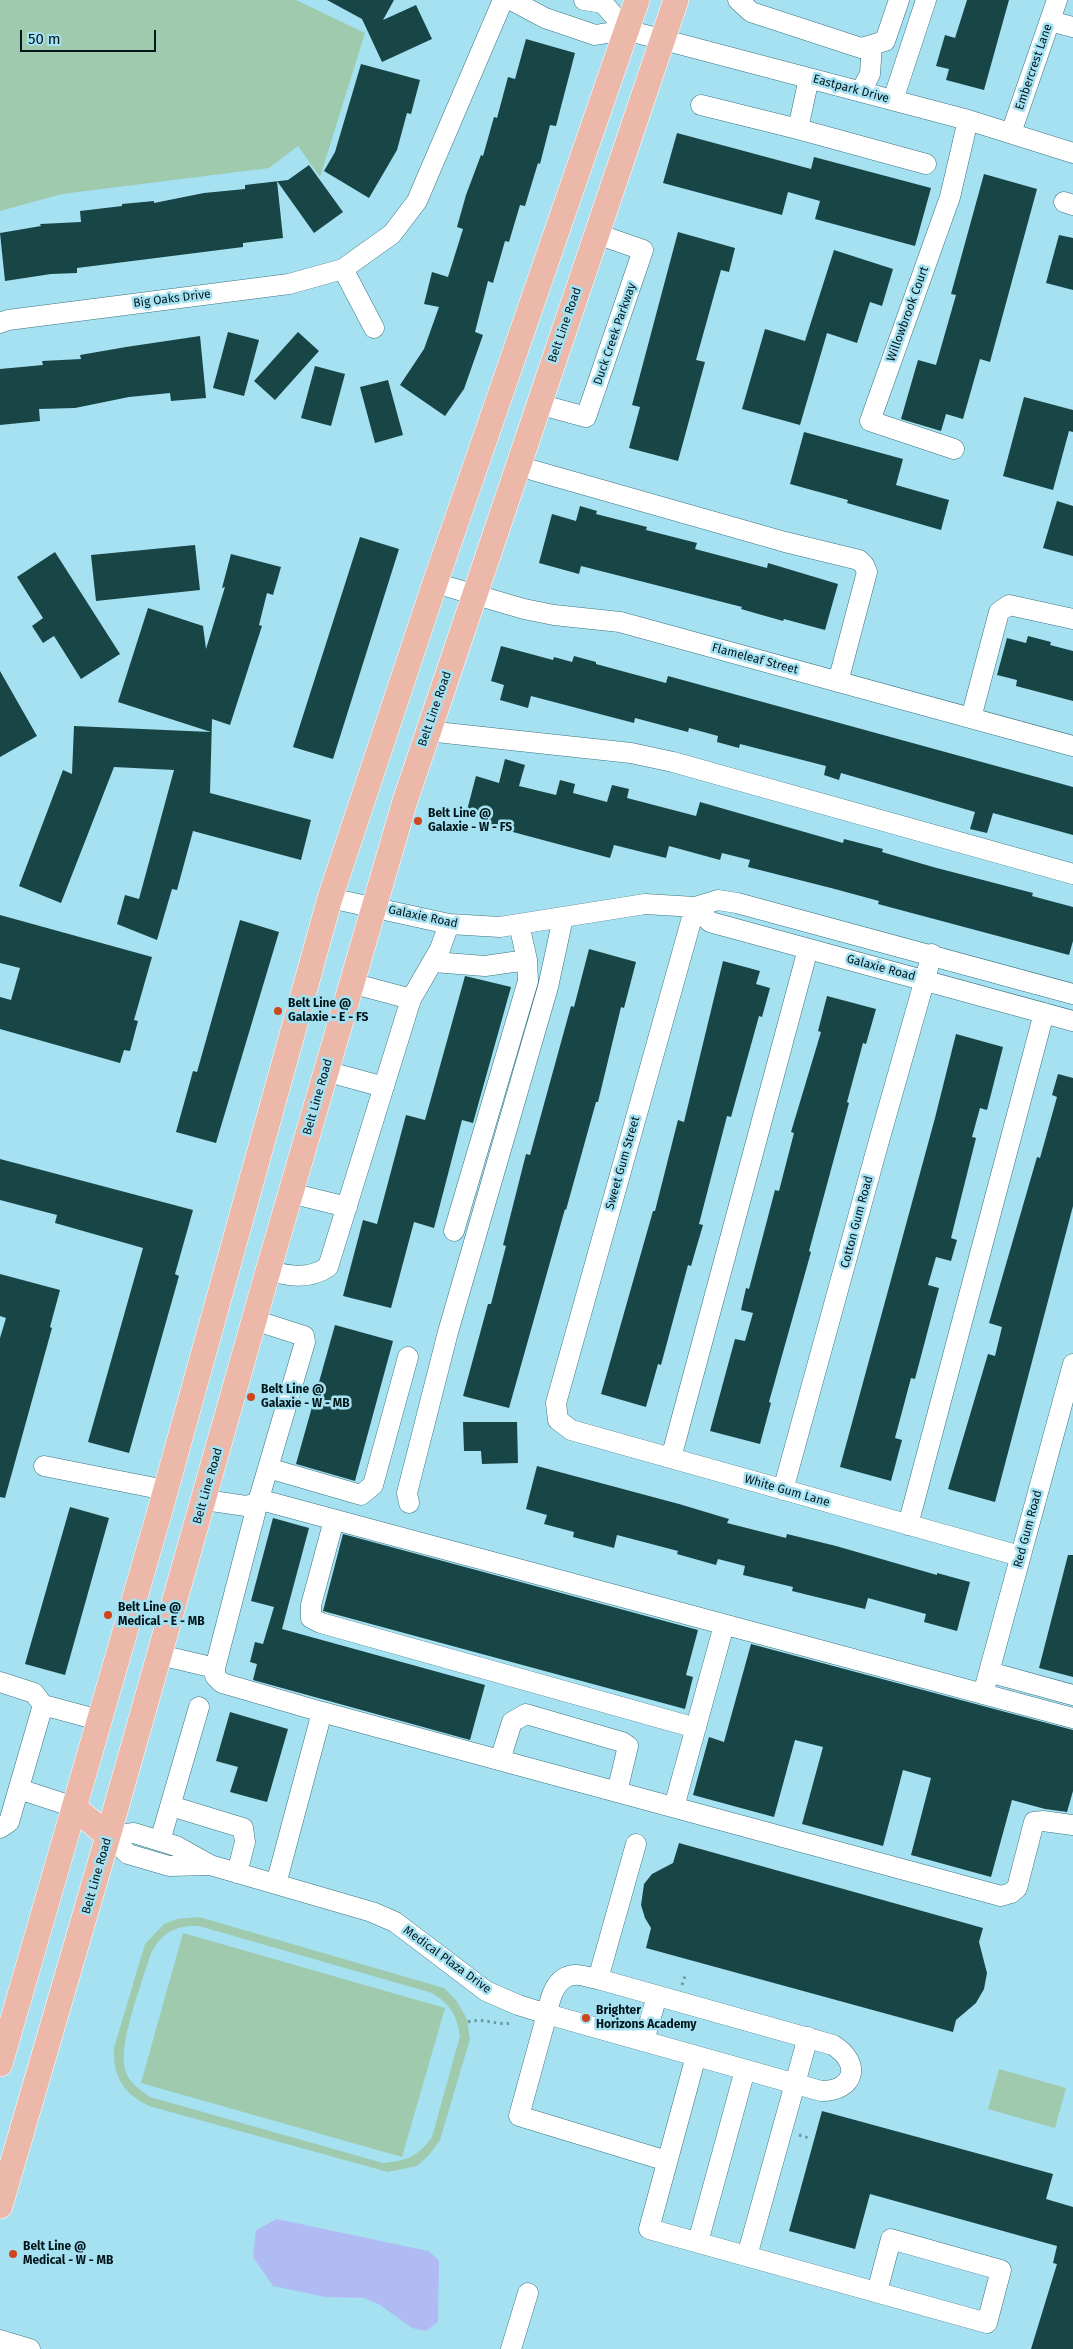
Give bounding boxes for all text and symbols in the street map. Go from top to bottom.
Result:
scale bar [22,20,159,52]
street label: Embercrest Lane [1013,22,1055,112]
text: 50 m [28,30,61,48]
street label: Eastpark Drive [811,72,891,106]
street label: Willowbrook Court [884,265,932,363]
street label: Duck Creek Parkway [591,281,639,387]
street label: Belt Line Road [545,285,585,365]
street label: Big Oaks Drive [133,287,211,311]
street label: Flameleaf Street [710,641,800,677]
street label: Belt Line Road [415,669,455,749]
place label: Belt Line @ Galaxie - W - FS [428,807,512,835]
marker: Belt Line @ Galaxie - W - FS [412,815,424,827]
street label: Galaxie Road [387,903,459,931]
street label: Galaxie Road [845,952,917,984]
place label: Belt Line @ Galaxie - E - FS [288,997,368,1025]
marker: Belt Line @ Galaxie - E - FS [272,1005,284,1017]
street label: Belt Line Road [300,1057,336,1137]
street label: Sweet Gum Street [603,1115,643,1211]
street label: Cotton Gum Road [838,1174,876,1270]
place label: Belt Line @ Galaxie - W - MB [261,1383,350,1411]
marker: Belt Line @ Galaxie - W - MB [245,1391,257,1403]
street label: Belt Line Road [190,1446,226,1526]
street label: White Gum Lane [743,1472,831,1510]
street label: Red Gum Road [1011,1489,1045,1569]
place label: Belt Line @ Medical - E - MB [118,1601,205,1629]
marker: Belt Line @ Medical - E - MB [102,1609,114,1621]
street label: Belt Line Road [79,1836,115,1916]
street label: Medical Plaza Drive [400,1923,494,1997]
place label: Brighter Horizons Academy [596,2004,697,2032]
marker: Brighter Horizons Academy [580,2012,592,2024]
place label: Belt Line @ Medical - W - MB [23,2240,113,2268]
marker: Belt Line @ Medical - W - MB [7,2248,19,2260]

